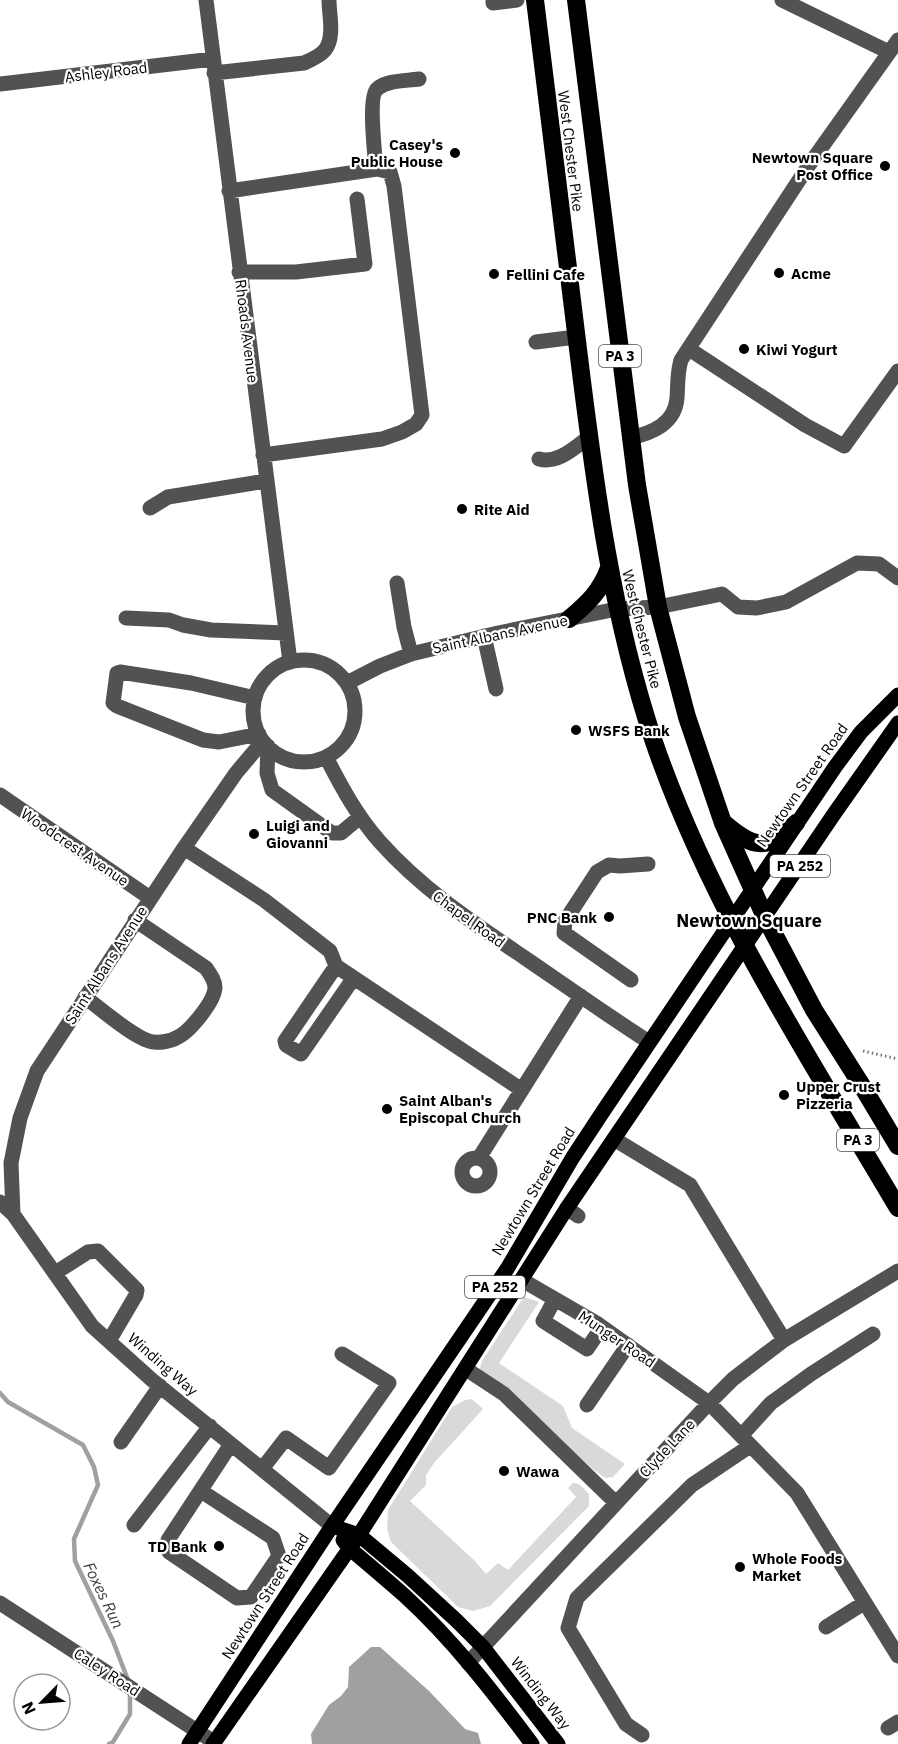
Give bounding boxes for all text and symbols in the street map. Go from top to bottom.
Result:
street label: Ashley Road [64,58,148,86]
street label: West Chester Pike [554,89,588,213]
place label: Casey's Public House [351,135,443,171]
marker: Casey's Public House [448,146,462,160]
place label: Newtown Square Post Office [752,148,873,184]
marker: Newtown Square Post Office [878,159,892,173]
place label: Acme [791,264,831,283]
place label: Fellini Cafe [506,265,585,284]
marker: Acme [772,266,786,280]
marker: Fellini Cafe [487,267,501,281]
street label: Rhoads Avenue [231,278,263,384]
place label: Kiwi Yogurt [756,340,838,359]
marker: Kiwi Yogurt [737,342,751,356]
road number: PA 3 [599,345,641,367]
place label: Rite Aid [474,500,530,519]
marker: Rite Aid [455,502,469,516]
street label: West Chester Pike [618,568,666,690]
street label: Saint Albans Avenue [431,610,569,658]
street label: Newtown Street Road [752,720,852,850]
place label: WSFS Bank [588,721,670,740]
marker: WSFS Bank [569,723,583,737]
street label: Woodcrest Avenue [17,804,133,890]
place label: Luigi and Giovanni [266,816,330,852]
marker: Luigi and Giovanni [247,827,261,841]
road number: PA 252 [770,855,830,877]
street label: Chapel Road [429,886,509,952]
street label: Saint Albans Avenue [61,902,151,1028]
place label: PNC Bank [527,908,597,927]
district label: Newtown Square [676,909,822,932]
marker: PNC Bank [602,910,616,924]
place label: Upper Crust Pizzeria [796,1077,881,1113]
marker: Upper Crust Pizzeria [777,1088,791,1102]
place label: Saint Alban's Episcopal Church [399,1091,521,1127]
marker: Saint Alban's Episcopal Church [380,1102,394,1116]
street label: Newtown Street Road [487,1123,579,1259]
road number: PA 3 [837,1129,879,1151]
road number: PA 252 [465,1276,525,1298]
street label: Munger Road [575,1306,659,1372]
street label: Winding Way [124,1328,202,1400]
street label: Clyde Lane [635,1415,699,1481]
place label: Wawa [516,1462,560,1481]
marker: Wawa [497,1464,511,1478]
street label: Newtown Street Road [217,1529,313,1663]
place label: TD Bank [148,1537,207,1556]
marker: TD Bank [212,1539,226,1553]
place label: Whole Foods Market [752,1549,843,1585]
water label: Foxes Run [79,1558,129,1632]
marker: Whole Foods Market [733,1560,747,1574]
street label: Caley Road [70,1644,144,1700]
street label: Winding Way [507,1653,575,1733]
north arrow [12,1672,72,1732]
text: N [17,1699,40,1718]

